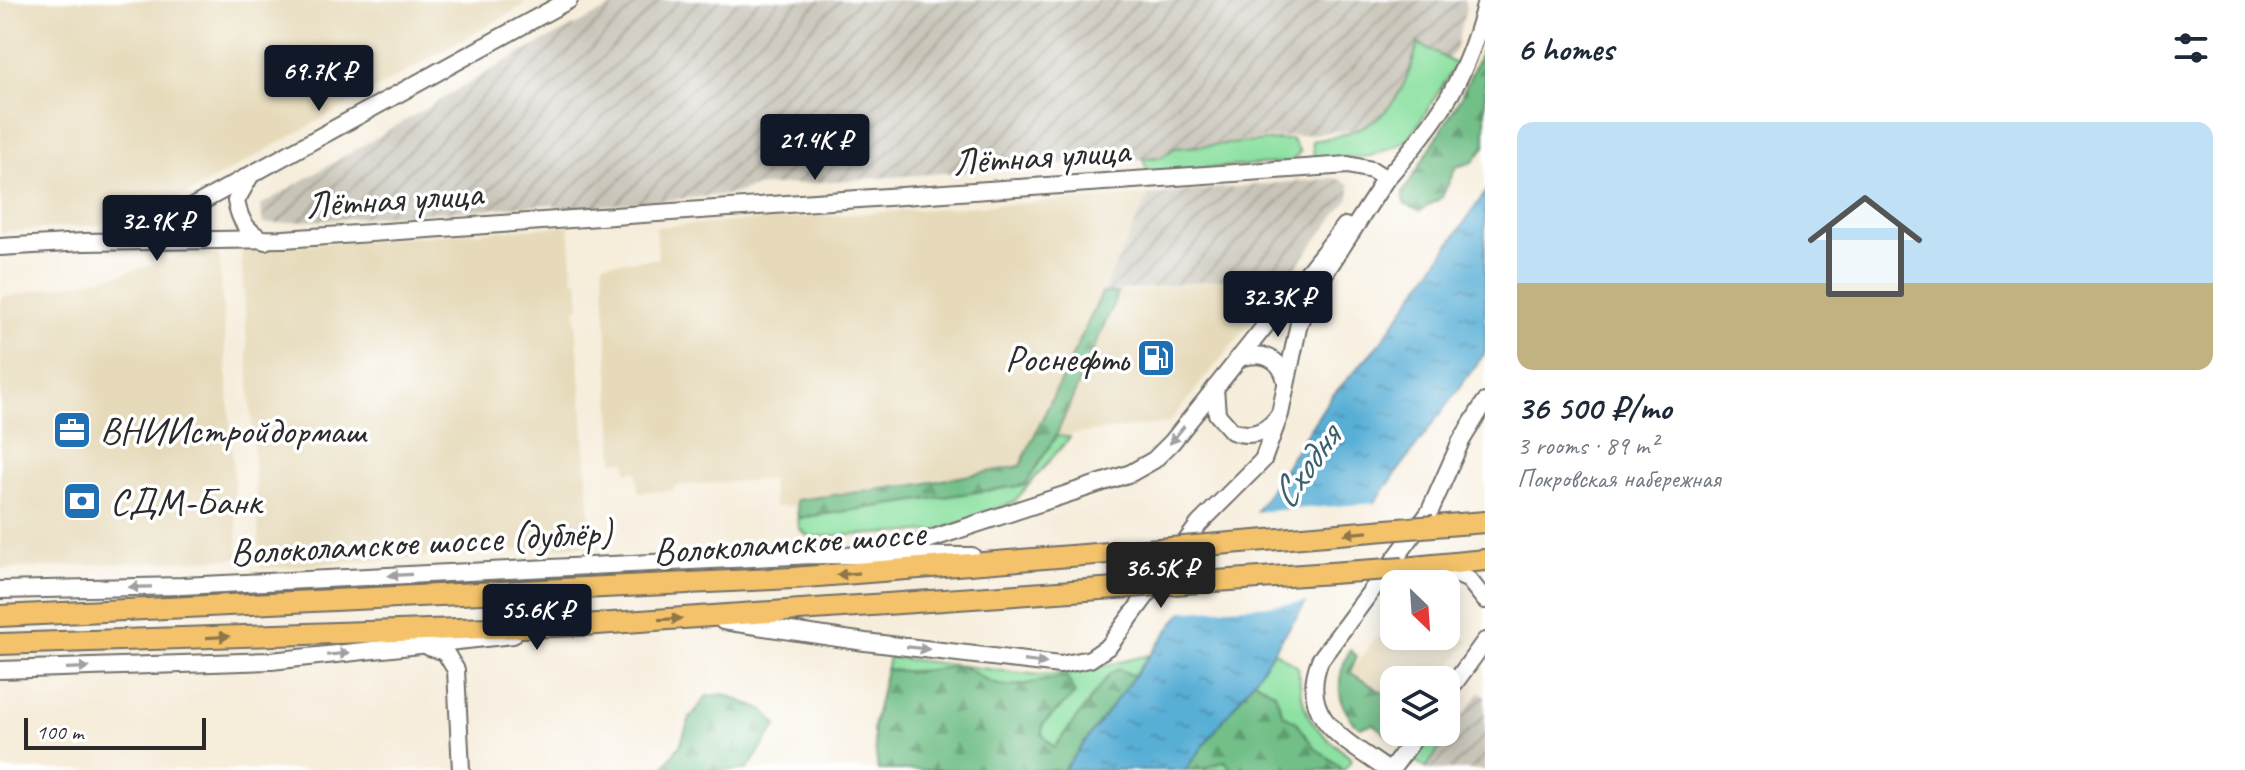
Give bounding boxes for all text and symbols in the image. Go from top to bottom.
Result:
icon: filters [2169,26,2213,70]
text: 6 homes [1517,27,1614,70]
pin: 69.7K ₽ [245,45,393,113]
text: 69.7K ₽ [282,54,356,87]
pin: 21.4K ₽ [741,114,889,182]
text: 21.4K ₽ [778,123,852,156]
street label: Лётная улица [951,126,1134,186]
street label: Лётная улица [304,169,487,229]
icon: home [1793,174,1937,318]
pin: 32.9K ₽ [83,195,231,263]
text: 32.9K ₽ [121,204,193,237]
pin: 32.3K ₽ [1204,271,1352,339]
text: 32.3K ₽ [1241,280,1315,313]
place label: Роснефть [1005,335,1131,382]
fuel station icon: Роснефть [1135,337,1177,379]
text: 36 500 ₽/mo [1517,386,1671,429]
place label: ВНИИстройдормаш [100,407,368,454]
office icon: ВНИИстройдормаш [51,409,93,451]
water label: Сходня [1258,411,1355,518]
one-way arrow [1170,425,1186,445]
text: 3 rooms · 89 m² [1517,429,1658,462]
text: Покровская набережная [1517,462,1720,495]
place label: СДМ-Банк [110,478,264,525]
bank icon: СДМ-Банк [61,480,103,522]
street label: Волоколамское шоссе (дублёр) [229,508,616,575]
street label: Волоколамское шоссе [651,509,929,575]
one-way arrow [1344,526,1369,539]
pin: 36.5K ₽ [1087,542,1235,610]
text: 36.5K ₽ [1124,551,1198,584]
one-way arrow [835,567,860,580]
one-way arrow [387,569,412,582]
north arrow [1380,570,1460,650]
map controls [1380,570,1460,746]
one-way arrow [127,580,152,593]
pin: 55.6K ₽ [463,584,611,652]
text: 55.6K ₽ [501,593,573,626]
one-way arrow [658,613,683,626]
one-way arrow [206,630,231,643]
one-way arrow [906,642,931,655]
one-way arrow [325,647,350,660]
one-way arrow [1023,655,1048,668]
one-way arrow [66,662,91,674]
button: layers [1380,666,1460,746]
scale bar [24,714,206,750]
text: 100 m [36,718,83,746]

